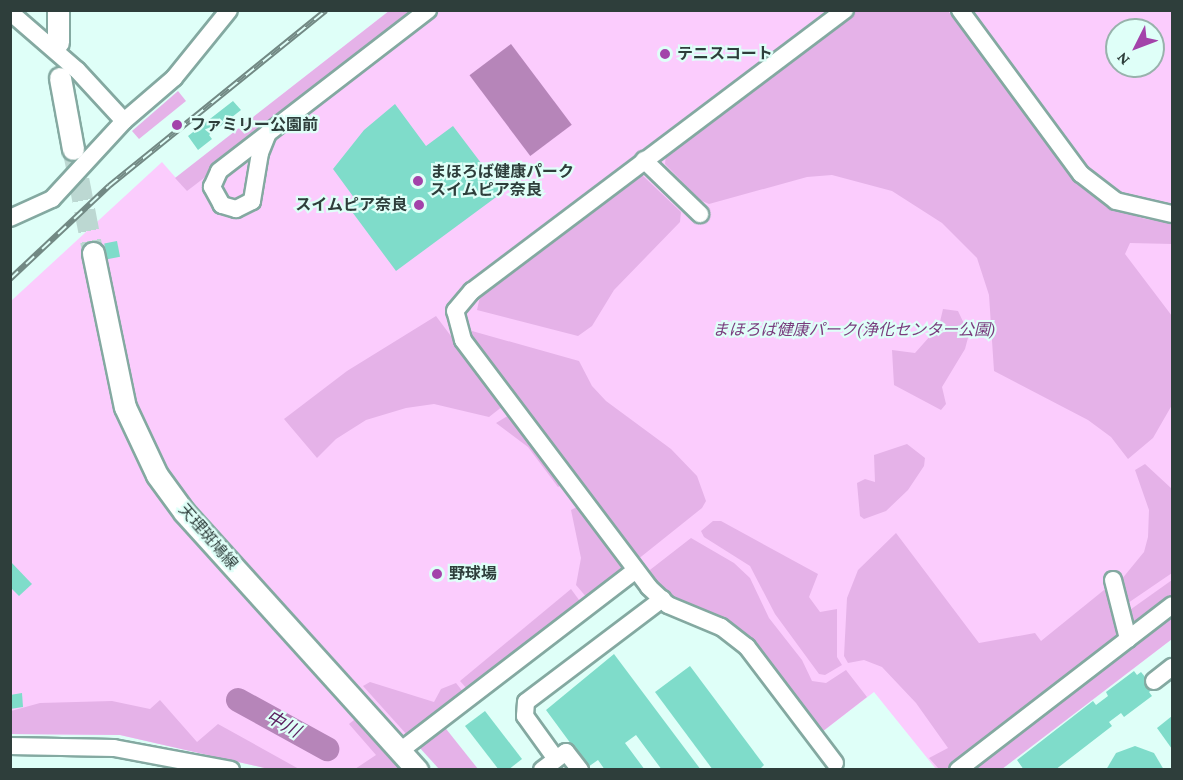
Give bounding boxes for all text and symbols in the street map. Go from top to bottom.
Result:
north arrow [1105,18,1165,78]
place label: テニスコート [677,44,773,64]
marker: テニスコート [658,47,672,61]
text: N [1113,49,1133,69]
place label: ファミリー公園前 [190,115,318,135]
marker: ファミリー公園前 [168,116,186,134]
place label: まほろば健康パーク スイムピア奈良 [430,162,574,200]
marker: まほろば健康パーク スイムピア奈良 [411,174,425,188]
place label: スイムピア奈良 [295,195,407,215]
marker: スイムピア奈良 [412,198,426,212]
park label: まほろば健康パーク(浄化センター公園) [712,320,996,340]
street label: 天理斑鳩線 [175,501,241,573]
place label: 野球場 [449,564,497,584]
marker: 野球場 [430,567,444,581]
water label: 中川 [262,706,304,742]

